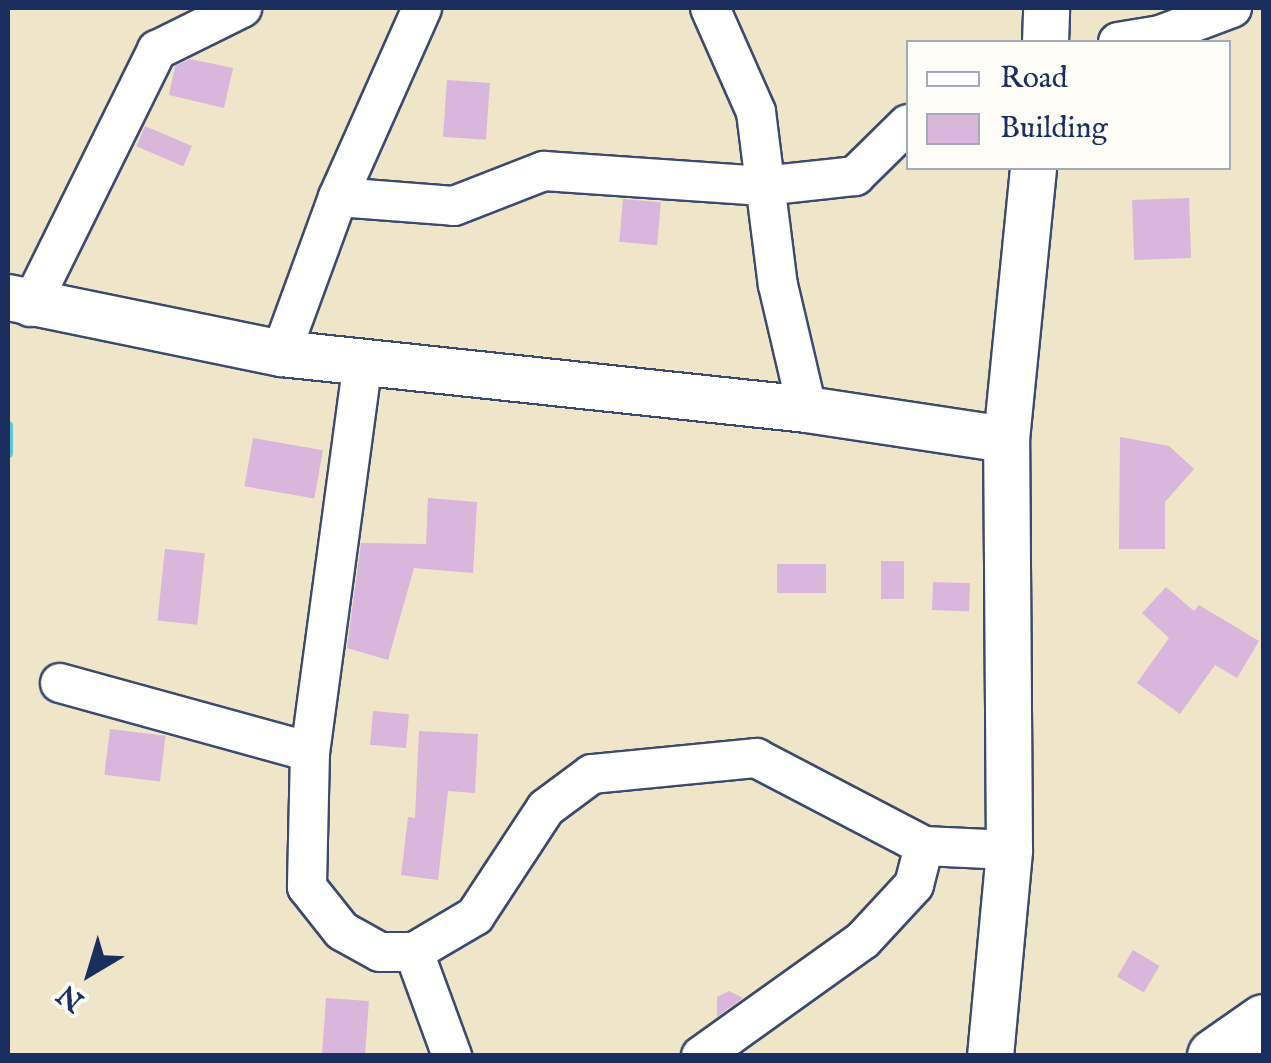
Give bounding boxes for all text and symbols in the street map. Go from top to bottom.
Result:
legend [906,40,1231,170]
text: Road [1000,60,1068,98]
text: Building [1000,110,1108,148]
north arrow [40,923,140,1023]
text: N [51,976,92,1018]

